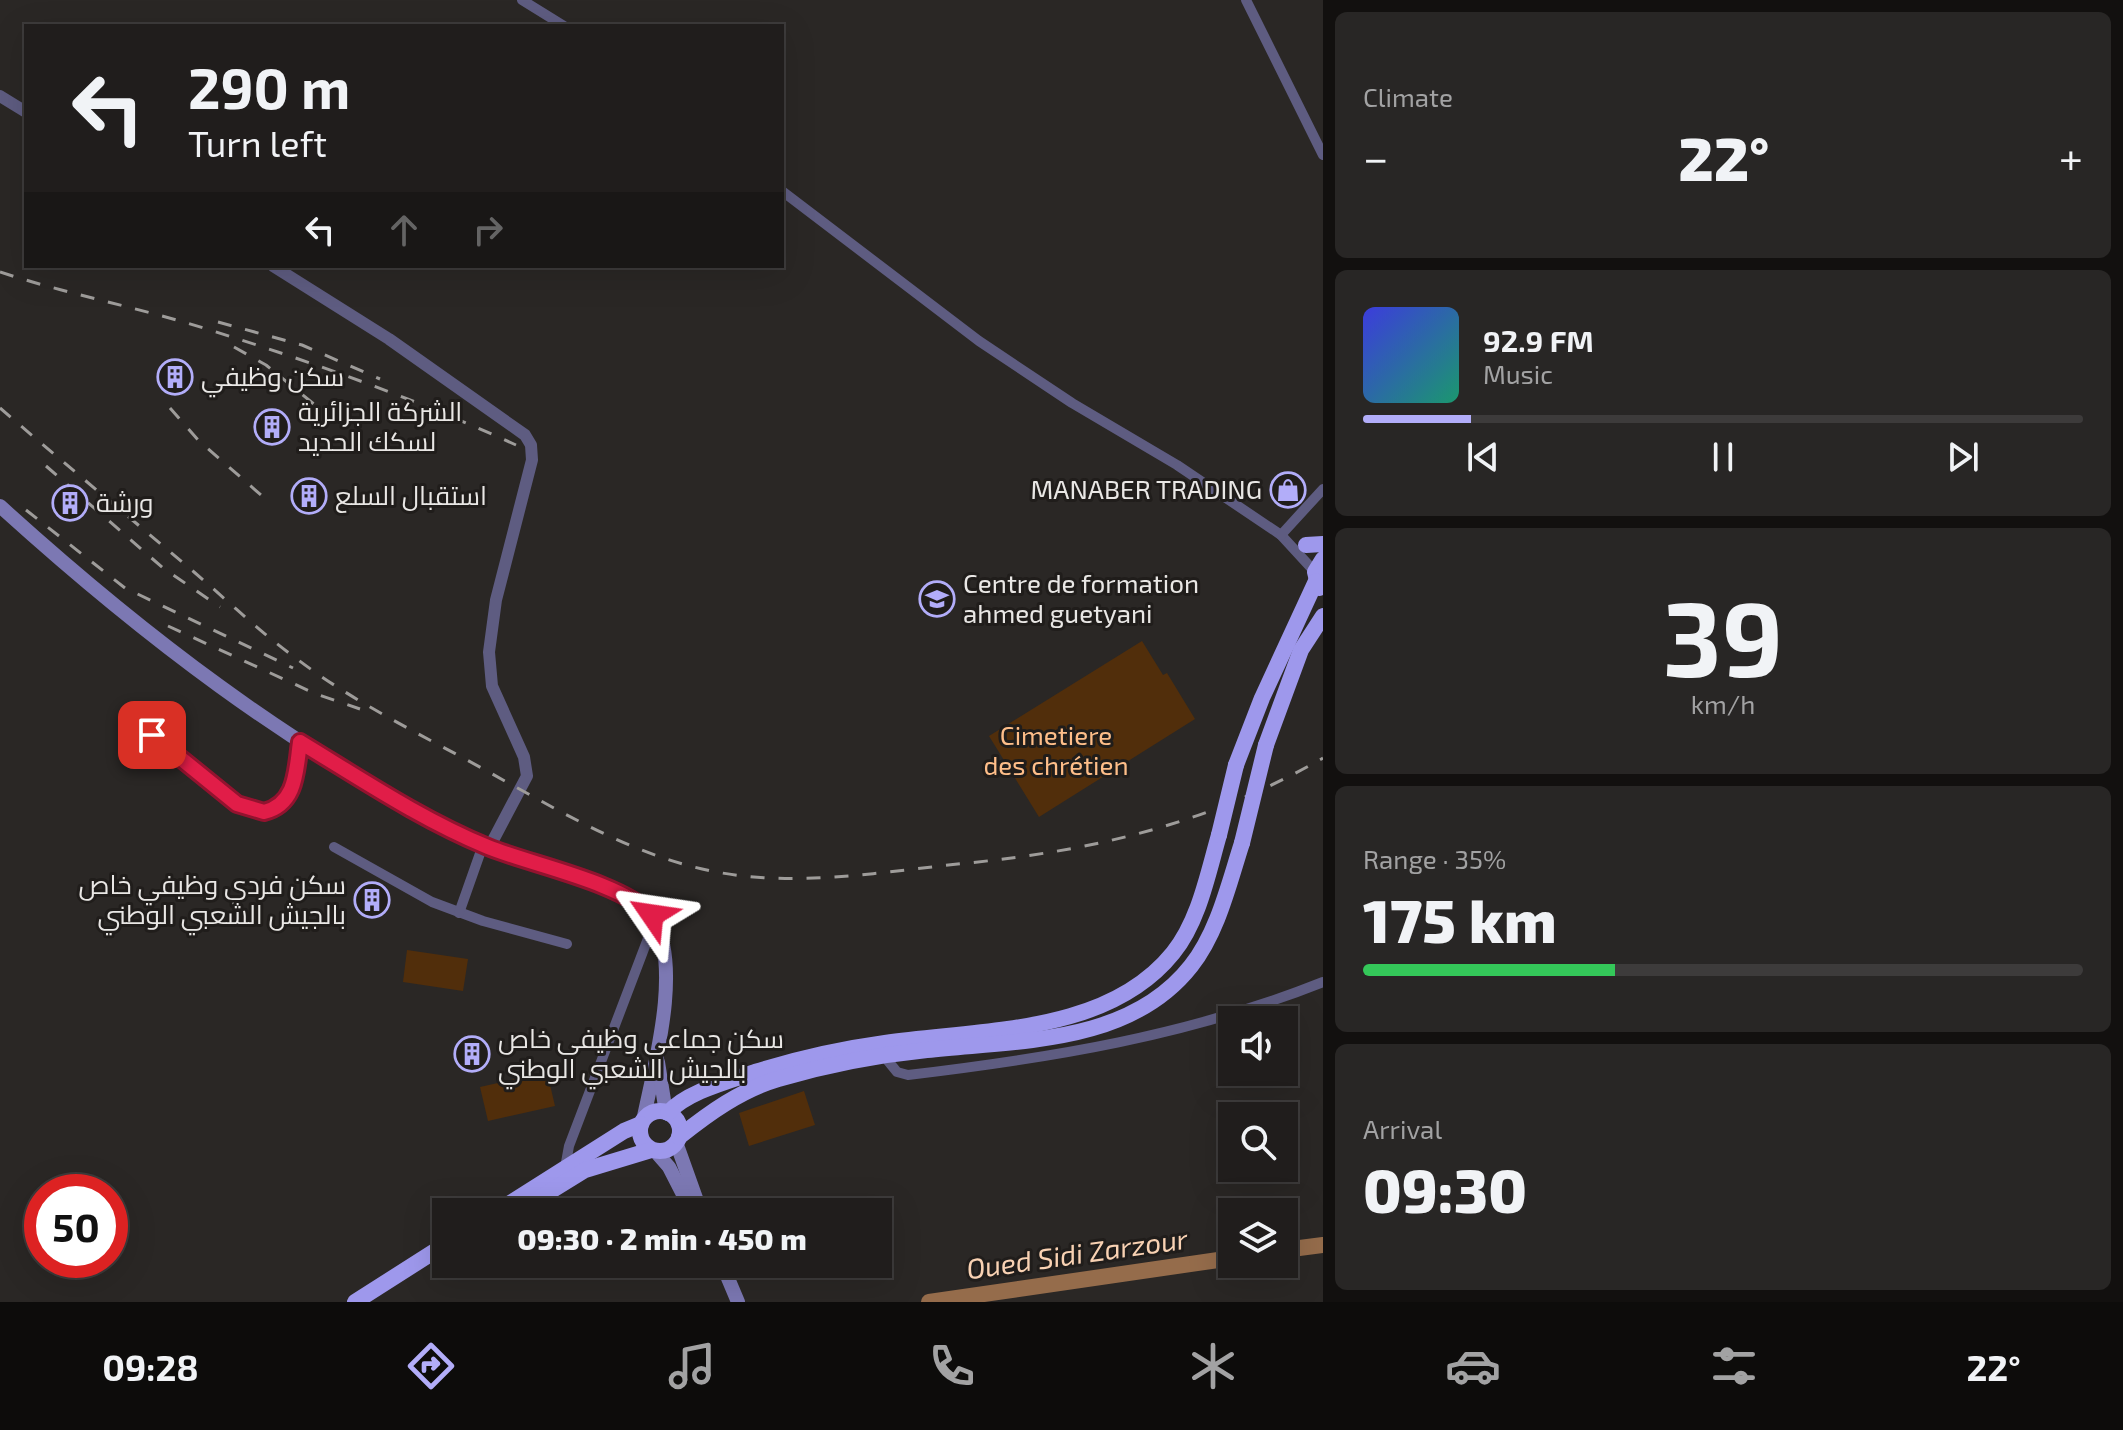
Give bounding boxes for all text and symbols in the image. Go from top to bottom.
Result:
text: 290 m [188,53,350,120]
icon: left [56,56,160,160]
text: Climate [1363,81,1453,112]
text: Turn left [188,121,327,164]
text: 22° [1678,121,1769,193]
text: − [1363,130,1389,183]
text: + [2059,130,2083,183]
icon: left [298,208,342,252]
icon: ahead [382,208,426,252]
icon: right [466,208,510,252]
text: 92.9 FM [1483,322,1594,358]
building icon: سكن وظيفي [156,358,194,396]
text: Music [1483,358,1553,389]
place label: سكن وظيفي [201,360,344,398]
place label: الشركة الجزائرية لسكك الحديد [298,395,462,456]
building icon: الشركة الجزائرية لسكك الحديد [253,408,291,446]
icon: previous [1461,435,1505,479]
icon: pause [1701,435,1745,479]
icon: next [1941,435,1985,479]
shop icon: MANABER TRADING [1269,471,1307,509]
place label: MANABER TRADING [1030,473,1262,504]
building icon: استقبال السلع [290,477,328,515]
place label: استقبال السلع [335,479,487,513]
building icon: ورشة [51,484,89,522]
place label: ورشة [96,486,154,518]
place label: Centre de formation ahmed guetyani [963,567,1199,628]
text: 39 [1663,573,1783,698]
school or university icon: Centre de formation ahmed guetyani [918,580,956,618]
text: km/h [1691,688,1755,719]
pin [118,701,186,769]
icon: arrive [130,713,174,757]
park label: Cimetiere des chrétien [983,719,1129,780]
text: Range · 35% [1363,843,1506,874]
place label: سكن فردي وظيفي خاص بالجيش الشعبي الوطني [79,868,346,936]
position arrow [610,873,694,957]
building icon: سكن فردي وظيفي خاص بالجيش الشعبي الوطني [353,881,391,919]
text: 175 km [1363,883,1557,955]
map controls [1218,1006,1298,1278]
button: sound [1218,1006,1298,1086]
place label: سكن جماعي وظيفي خاص بالجيش الشعبي الوطني [498,1022,784,1090]
building icon: سكن جماعي وظيفي خاص بالجيش الشعبي الوطني [453,1035,491,1073]
button: search [1218,1102,1298,1182]
text: Arrival [1363,1113,1442,1144]
text: 09:30 [1363,1153,1527,1225]
speed limit sign: 50 [24,1174,128,1278]
button: layers [1218,1198,1298,1278]
text: 09:30 · 2 min · 450 m [517,1220,807,1256]
water label: Oued Sidi Zarzour [964,1221,1191,1285]
icon: directions [403,1338,459,1394]
icon: music [664,1338,720,1394]
icon: phone [924,1338,980,1394]
icon: climate [1185,1338,1241,1394]
icon: car [1445,1338,1501,1394]
icon: filters [1706,1338,1762,1394]
text: 09:28 [102,1345,199,1388]
text: 22° [1966,1345,2021,1388]

